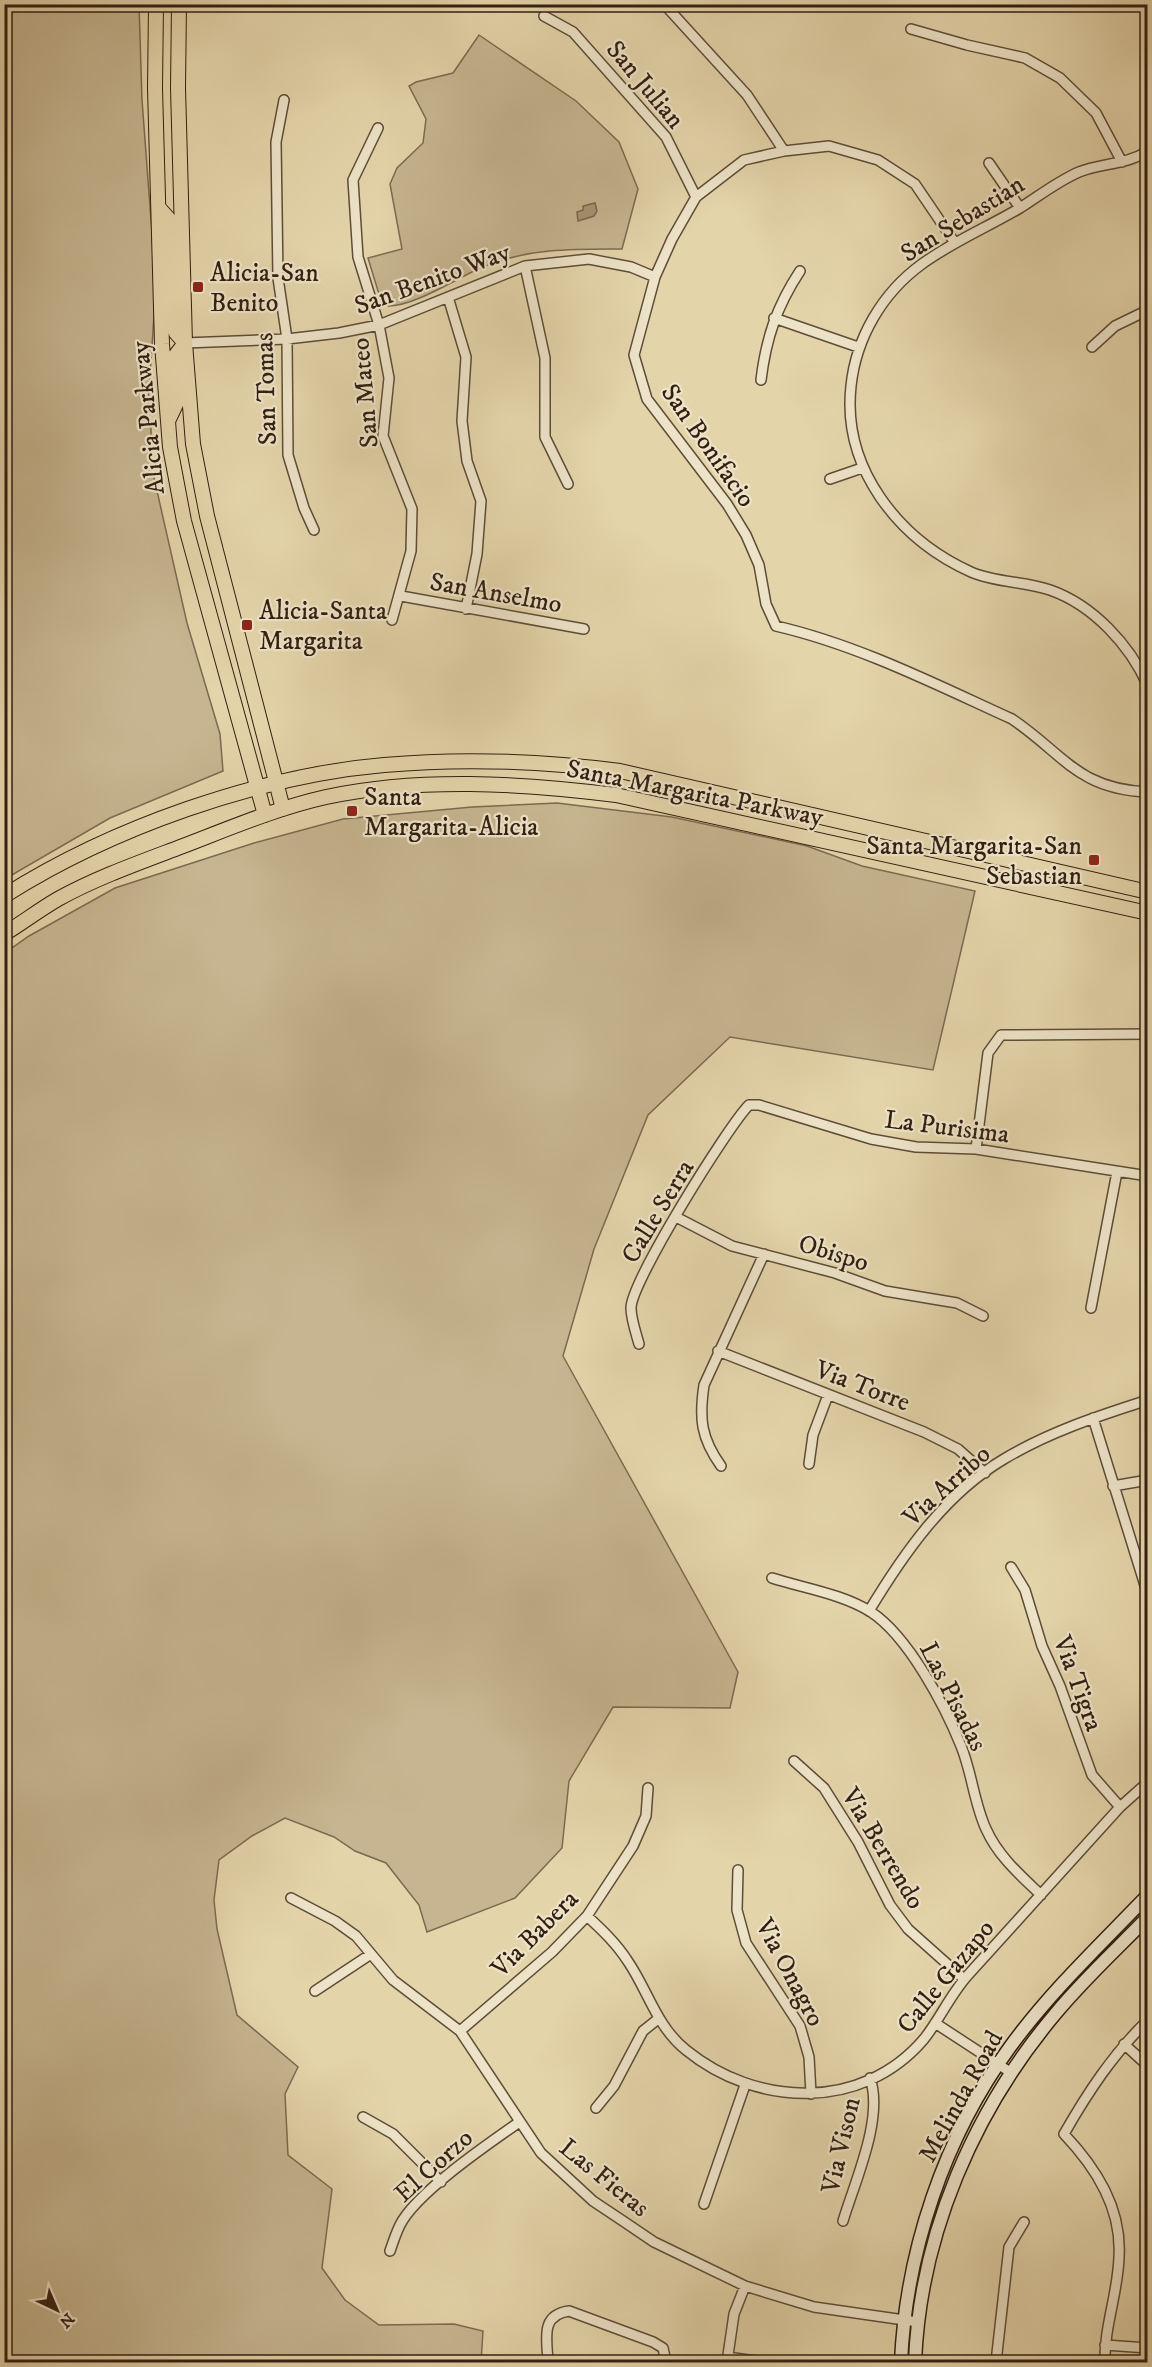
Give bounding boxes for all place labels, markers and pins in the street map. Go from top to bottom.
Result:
place label: Alicia-San Benito [210,257,319,320]
marker: Alicia-San Benito [191,280,205,294]
place label: Alicia-Santa Margarita [259,595,387,658]
marker: Alicia-Santa Margarita [240,618,254,632]
place label: Santa Margarita-Alicia [364,781,538,844]
marker: Santa Margarita-Alicia [345,804,359,818]
place label: Santa Margarita-San Sebastian [866,830,1082,893]
marker: Santa Margarita-San Sebastian [1087,853,1101,867]

